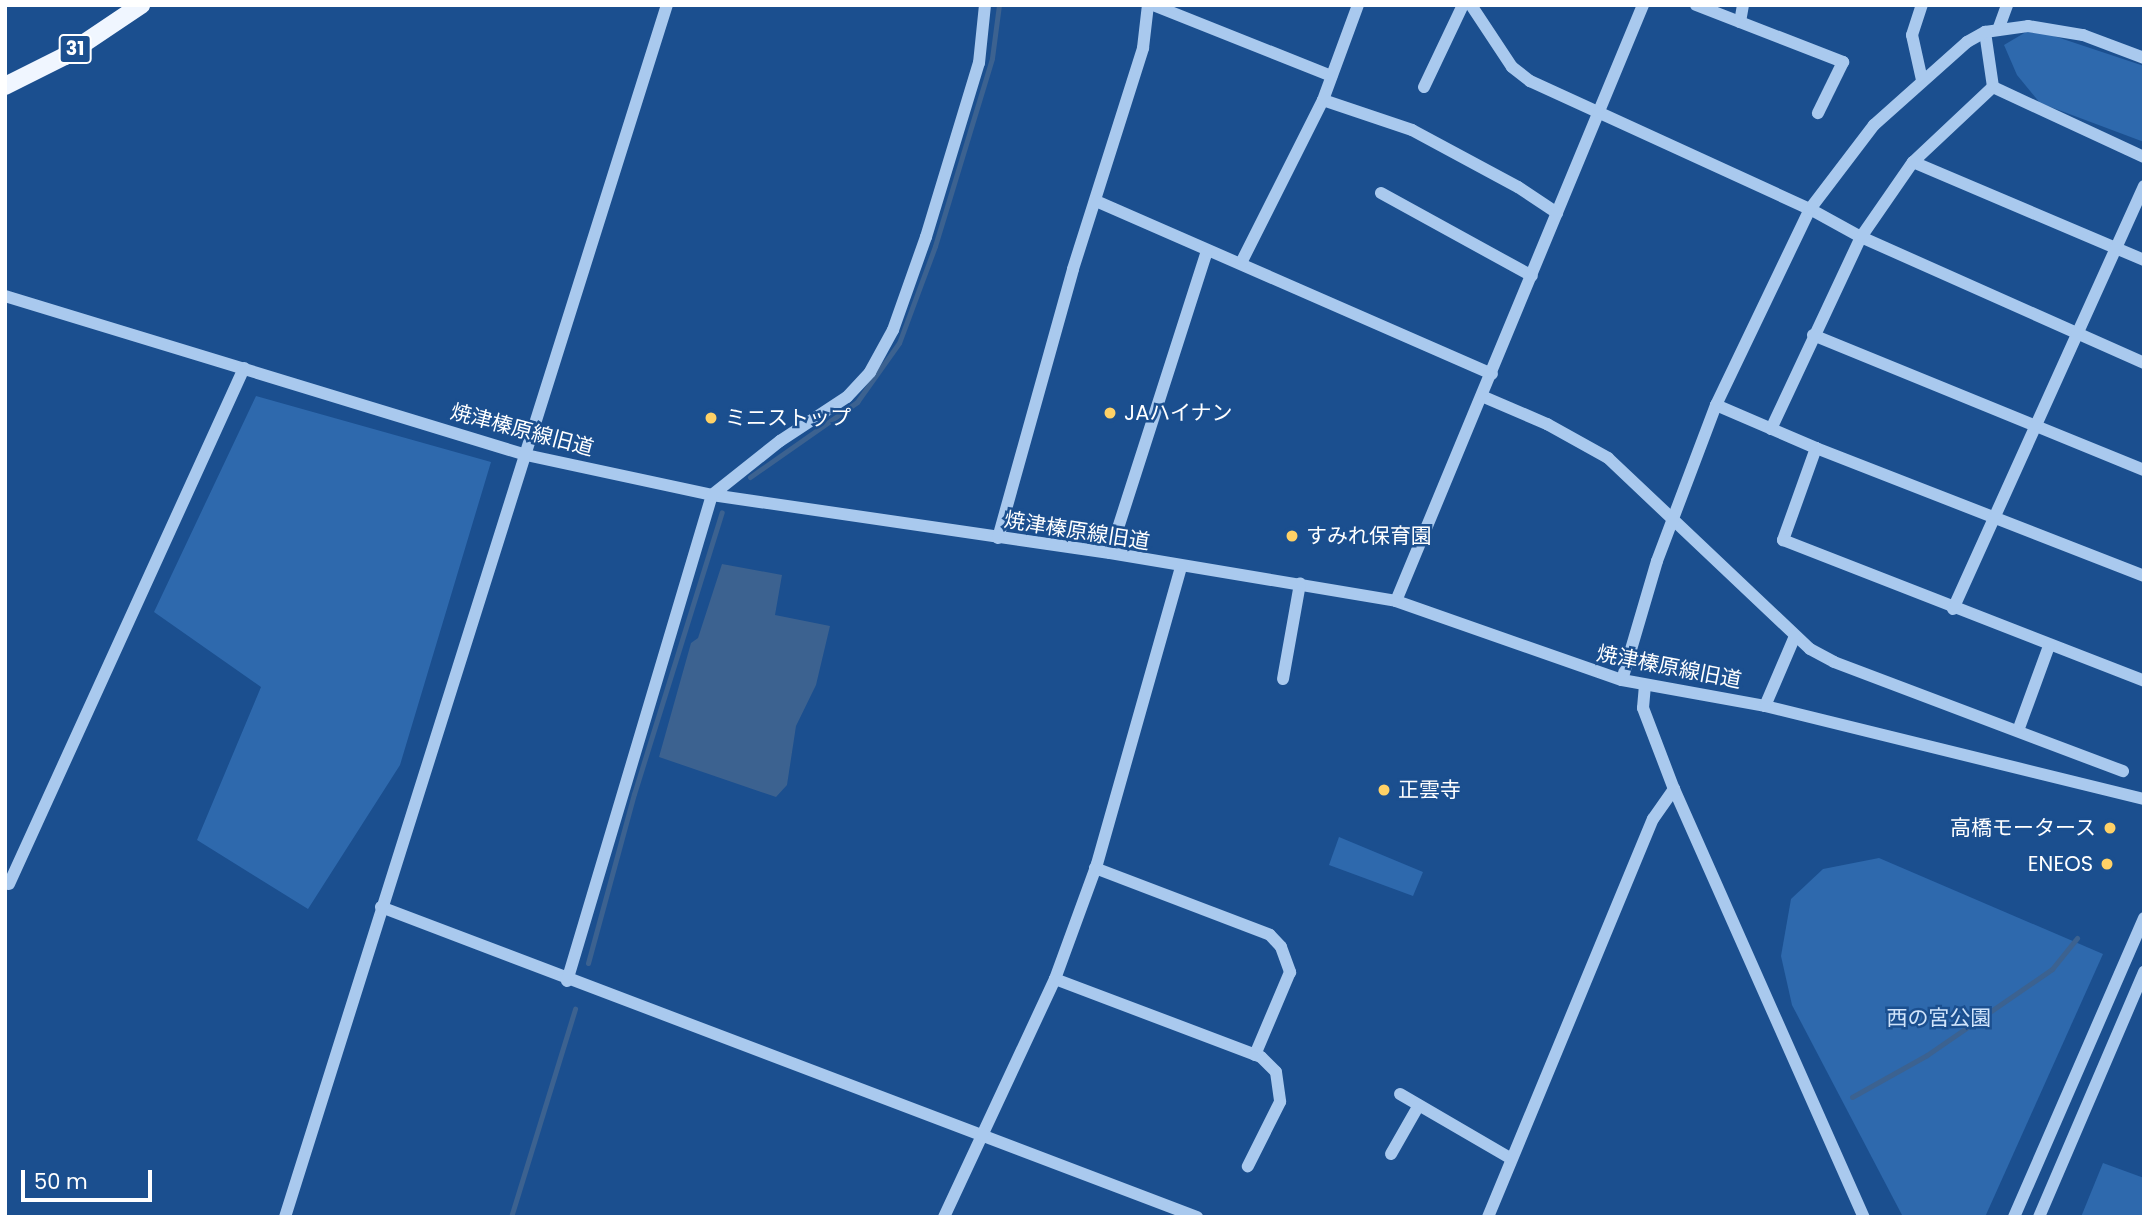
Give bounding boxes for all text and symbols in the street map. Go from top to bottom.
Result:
road number: 31 [57,34,92,64]
street label: 焼津榛原線旧道 [448,399,596,461]
place label: JAハイナン [1124,400,1233,426]
place label: ミニストップ [725,405,851,431]
marker: JAハイナン [1102,405,1118,421]
marker: ミニストップ [703,410,719,426]
street label: 焼津榛原線旧道 [1002,507,1152,555]
place label: すみれ保育園 [1306,523,1432,549]
marker: すみれ保育園 [1284,528,1300,544]
street label: 焼津榛原線旧道 [1594,641,1744,693]
place label: 正雲寺 [1398,777,1461,803]
marker: 正雲寺 [1376,782,1392,798]
place label: 高橋モータース [1949,815,2096,841]
marker: 高橋モータース [2102,820,2118,836]
place label: ENEOS [2028,851,2093,877]
marker: ENEOS [2099,856,2115,872]
park label: 西の宮公園 [1887,1005,1991,1031]
scale bar [24,1156,156,1200]
text: 50 m [34,1167,88,1196]

